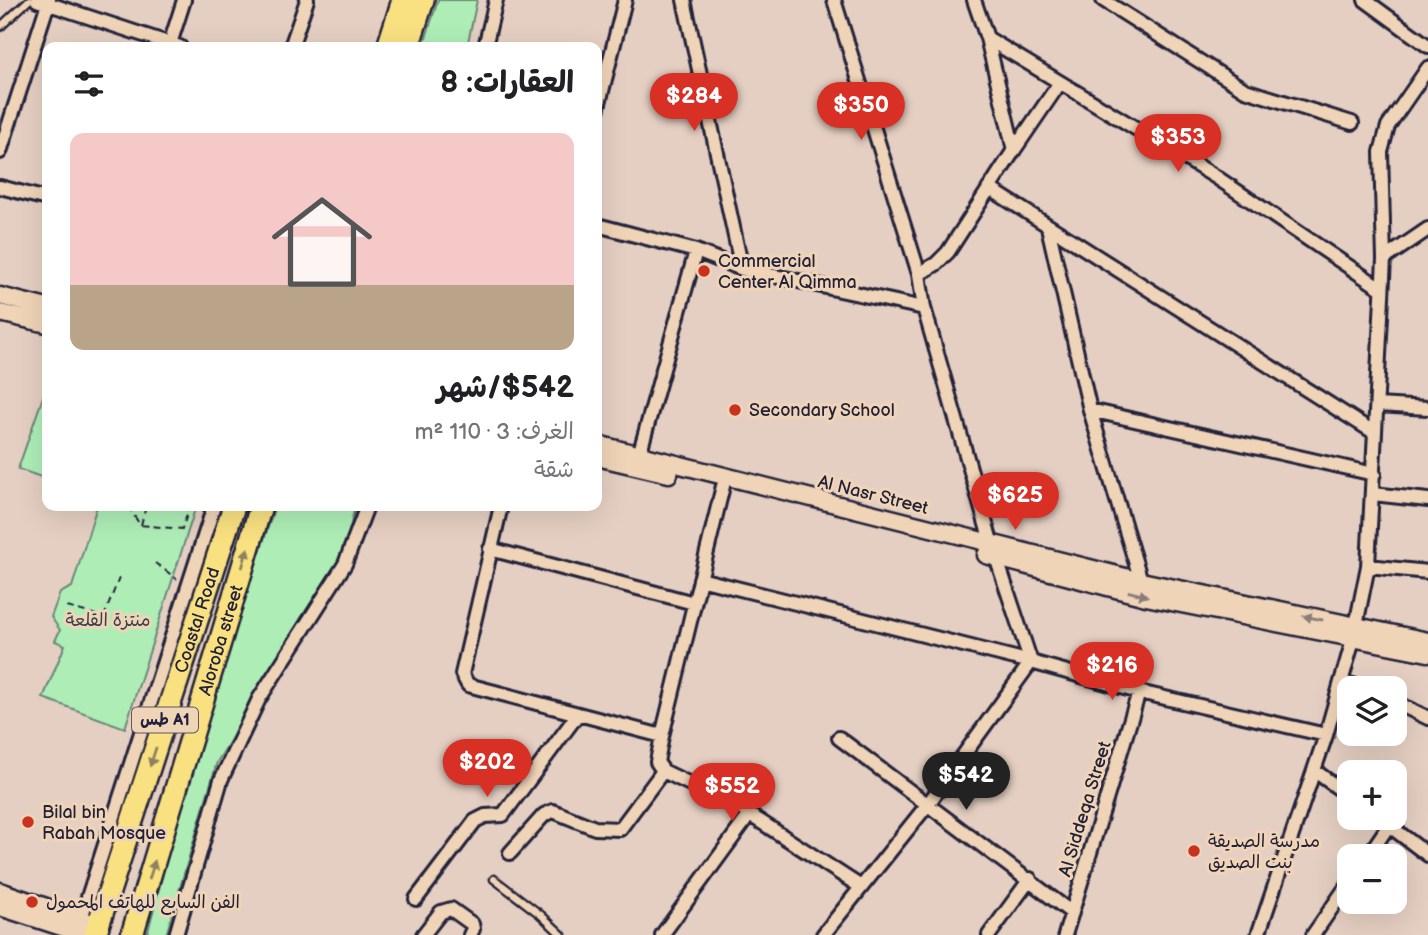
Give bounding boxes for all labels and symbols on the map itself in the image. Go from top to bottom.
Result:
pin: $284 [653,74,735,133]
pin: $350 [820,82,902,142]
pin: $353 [1137,114,1219,174]
place label: Commercial Center Al Qimma [718,251,857,293]
marker: Commercial Center Al Qimma [696,263,712,279]
place label: Secondary School [749,400,895,421]
marker: Secondary School [727,402,743,418]
street label: Al Nasr Street [816,471,931,519]
pin: $625 [974,472,1056,532]
one-way arrow [241,547,251,568]
street label: Coastal Road [170,565,224,676]
street label: Aloroba street [194,582,247,698]
one-way arrow [1127,589,1149,600]
park label: منتزة القلعة [65,610,151,631]
one-way arrow [1302,613,1324,624]
pin: $216 [1071,642,1153,702]
road number: طس A1 [132,708,198,733]
street label: Al Siddeqa Street [1054,738,1116,879]
pin: $202 [446,740,528,799]
one-way arrow [147,747,158,768]
pin: $542 [925,752,1007,812]
pin: $552 [691,764,773,823]
place label: Bilal bin Rabah Mosque [42,802,166,844]
marker: Bilal bin Rabah Mosque [20,814,36,830]
place label: مدرسة الصديقة بنت الصديق [1208,831,1320,873]
marker: مدرسة الصديقة بنت الصديق [1186,843,1202,859]
one-way arrow [147,859,157,880]
place label: الفن السابع للهاتف المحمول [46,892,240,915]
marker: الفن السابع للهاتف المحمول [24,894,40,910]

